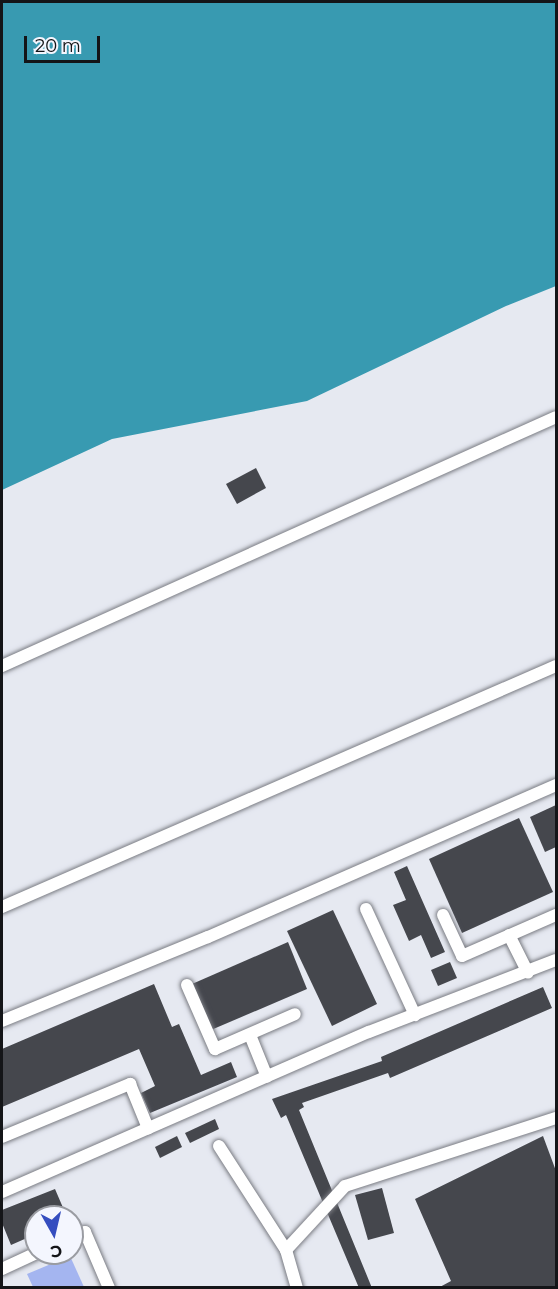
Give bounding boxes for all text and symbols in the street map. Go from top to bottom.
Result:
scale bar [27,24,104,62]
text: 20 m [35,35,81,57]
north arrow [24,1205,84,1265]
text: С [49,1241,63,1262]

